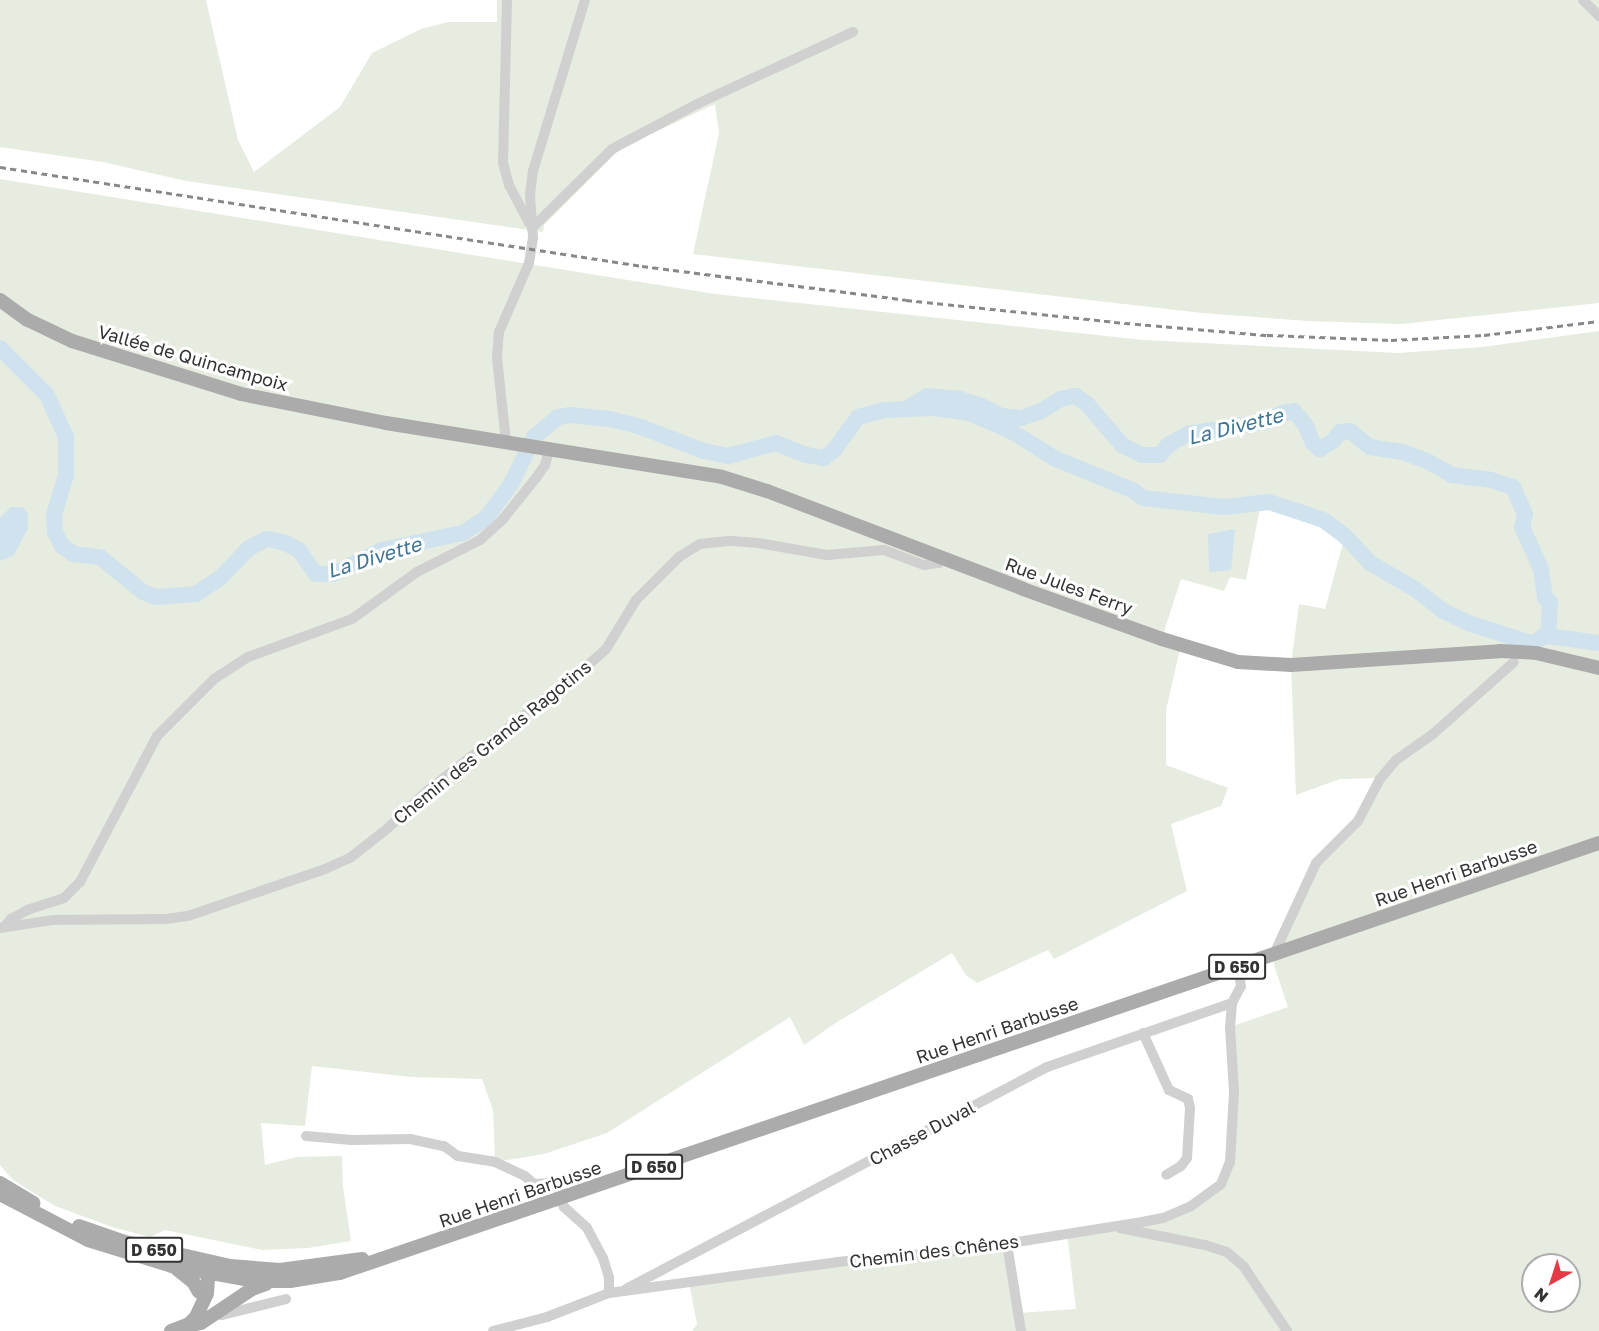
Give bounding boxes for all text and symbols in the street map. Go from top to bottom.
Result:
street label: Vallée de Quincampoix [96,321,290,395]
water label: La Divette [1185,403,1285,449]
water label: La Divette [324,531,424,583]
street label: Rue Jules Ferry [1002,553,1136,619]
street label: Chemin des Grands Ragotins [389,655,595,829]
street label: Rue Henri Barbusse [1372,835,1540,911]
road number: D 650 [1207,954,1267,980]
street label: Rue Henri Barbusse [913,992,1081,1068]
street label: Chasse Duval [866,1096,978,1170]
road number: D 650 [624,1154,684,1180]
street label: Rue Henri Barbusse [436,1156,604,1232]
street label: Chemin des Chênes [848,1230,1020,1272]
road number: D 650 [124,1237,184,1263]
north arrow [1521,1253,1581,1313]
text: N [1530,1284,1552,1307]

